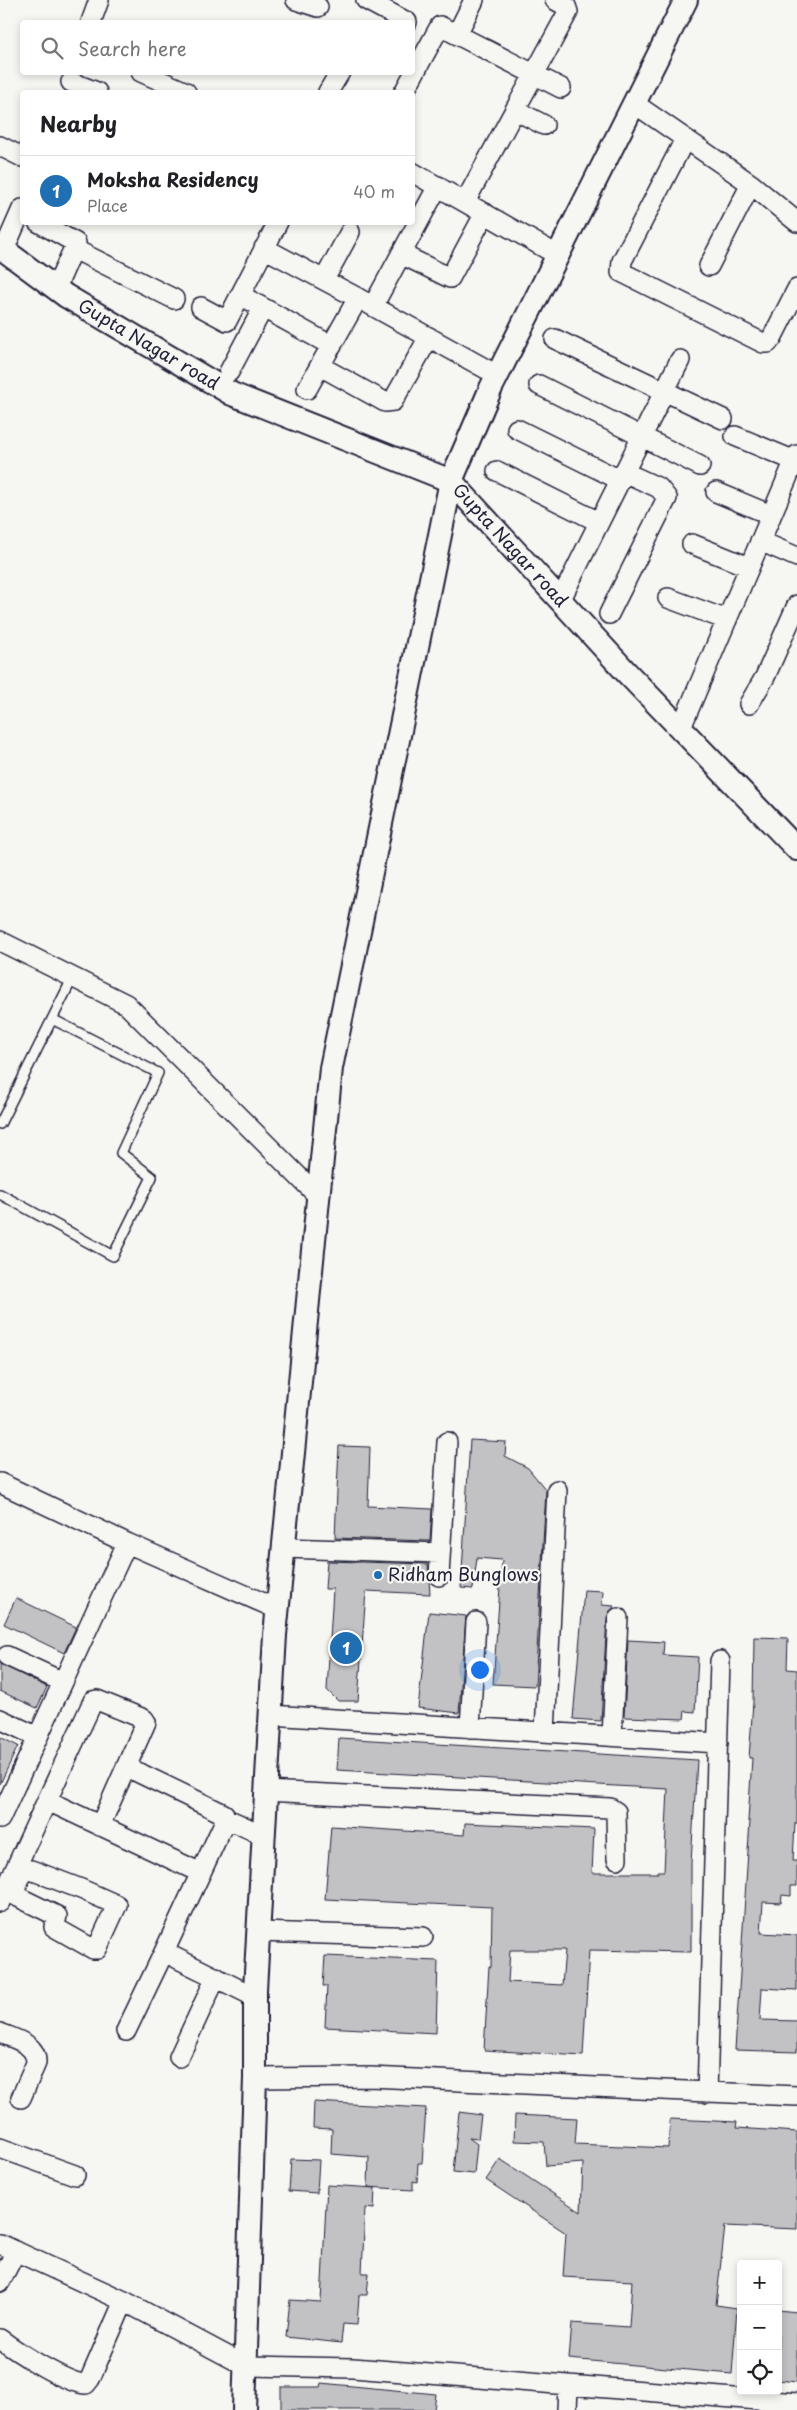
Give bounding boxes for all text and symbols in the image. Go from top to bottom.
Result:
search box [20,20,415,75]
icon: search [38,34,66,62]
text: Search here [78,34,187,62]
text: Nearby [40,107,117,139]
text: Moksha Residency [87,165,259,193]
text: 1 [52,179,60,203]
text: 40 m [353,179,395,203]
text: Place [87,193,128,217]
street label: Gupta Nagar road [73,291,225,396]
street label: Gupta Nagar road [447,476,575,613]
place label: Ridham Bunglows [388,1560,539,1587]
marker: Ridham Bunglows [372,1569,384,1581]
pin: 1 [330,1629,362,1667]
your location [467,1657,493,1683]
map controls [737,2260,782,2395]
button: + [737,2260,782,2305]
button: − [737,2305,782,2350]
button: locate [737,2350,782,2395]

